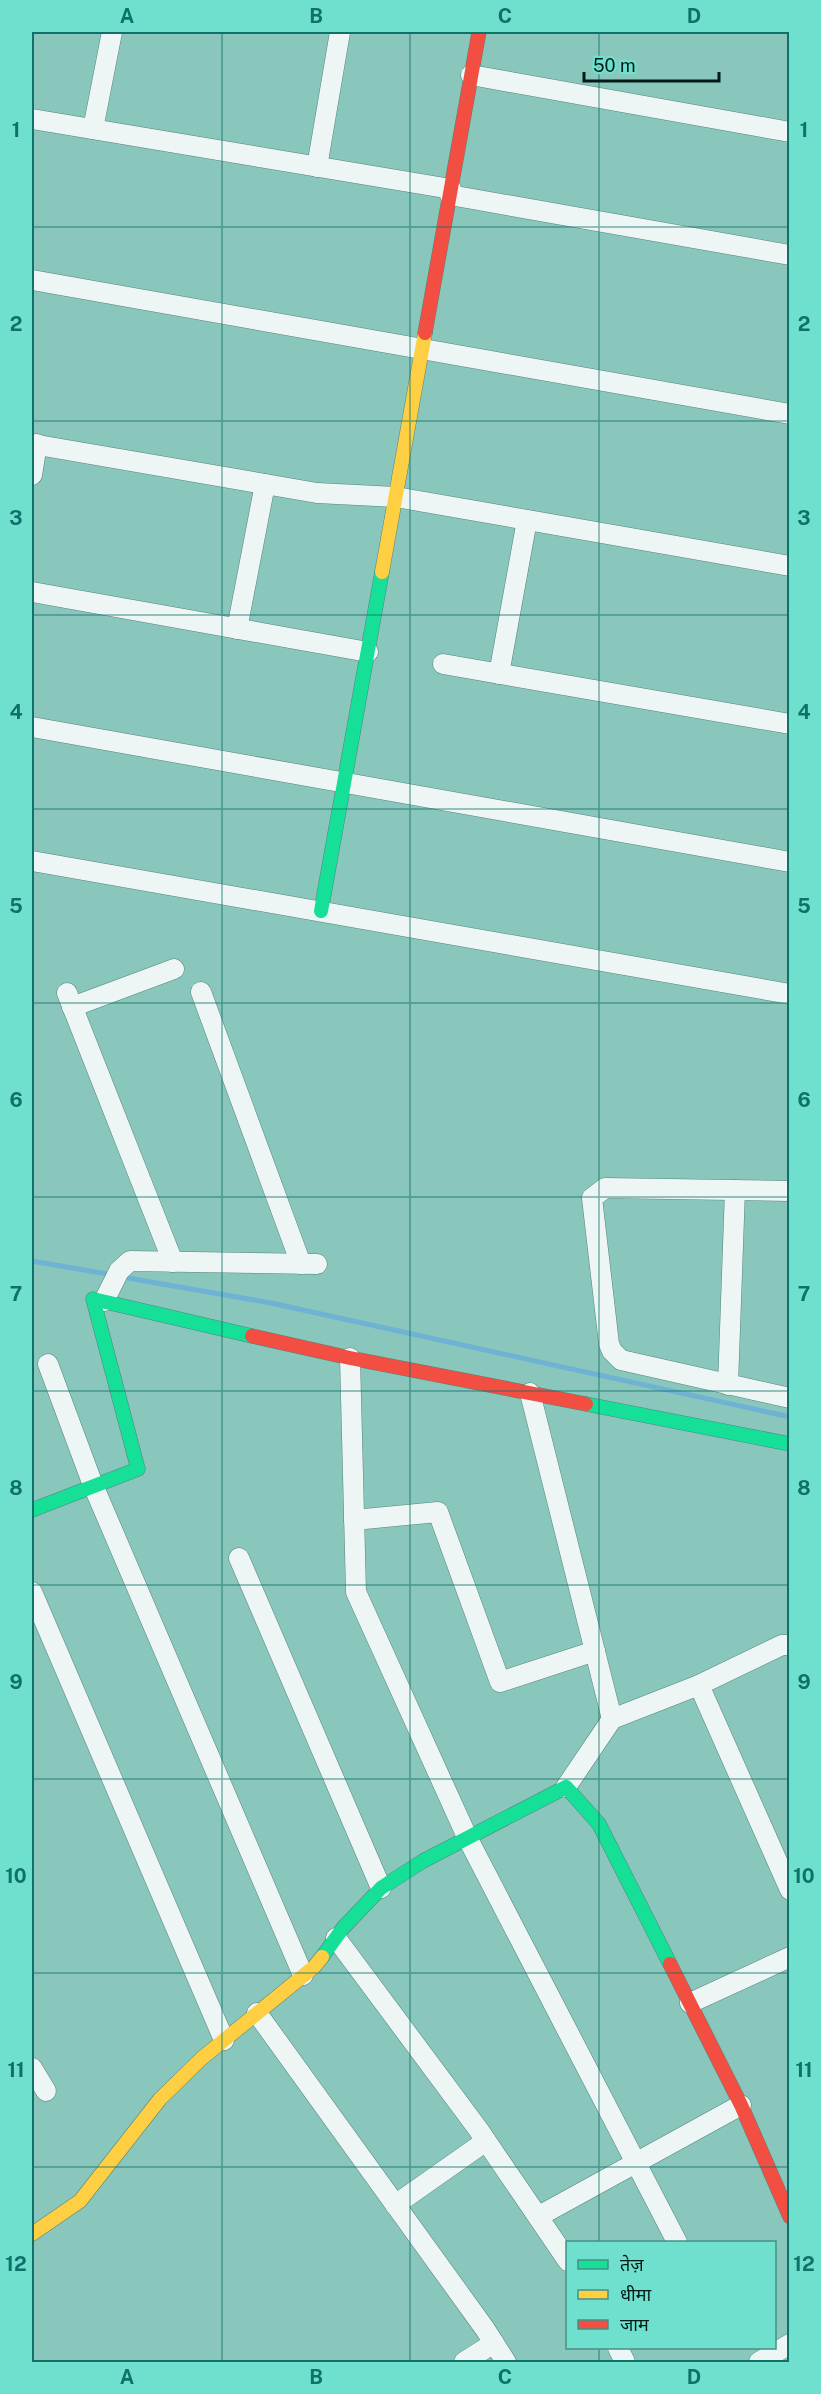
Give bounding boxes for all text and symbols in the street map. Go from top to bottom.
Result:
text: A [120,4,134,28]
text: B [309,4,323,28]
text: C [498,4,512,28]
text: D [687,4,701,28]
scale bar [584,45,719,83]
text: 50 m [593,55,636,76]
text: 1 [12,118,20,142]
text: 1 [800,118,808,142]
text: 2 [10,312,22,336]
text: 2 [798,312,810,336]
text: 3 [9,506,23,530]
text: 3 [797,506,811,530]
text: 4 [9,700,23,724]
text: 4 [797,700,811,724]
text: 5 [9,894,23,918]
text: 5 [797,894,811,918]
text: 6 [9,1088,23,1112]
text: 6 [797,1088,811,1112]
text: 7 [10,1282,22,1306]
text: 7 [798,1282,810,1306]
text: 8 [9,1476,23,1500]
text: 8 [797,1476,811,1500]
text: 9 [9,1670,23,1694]
text: 9 [797,1670,811,1694]
text: 10 [5,1864,27,1888]
text: 10 [793,1864,815,1888]
text: 11 [7,2058,25,2082]
text: 11 [795,2058,813,2082]
legend [566,2241,776,2349]
text: 12 [5,2252,27,2276]
text: 12 [793,2252,815,2276]
text: तेज़ [620,2254,644,2275]
text: धीमा [620,2284,651,2305]
text: जाम [620,2314,650,2335]
text: A [120,2365,134,2389]
text: B [309,2365,323,2389]
text: C [498,2365,512,2389]
text: D [687,2365,701,2389]

